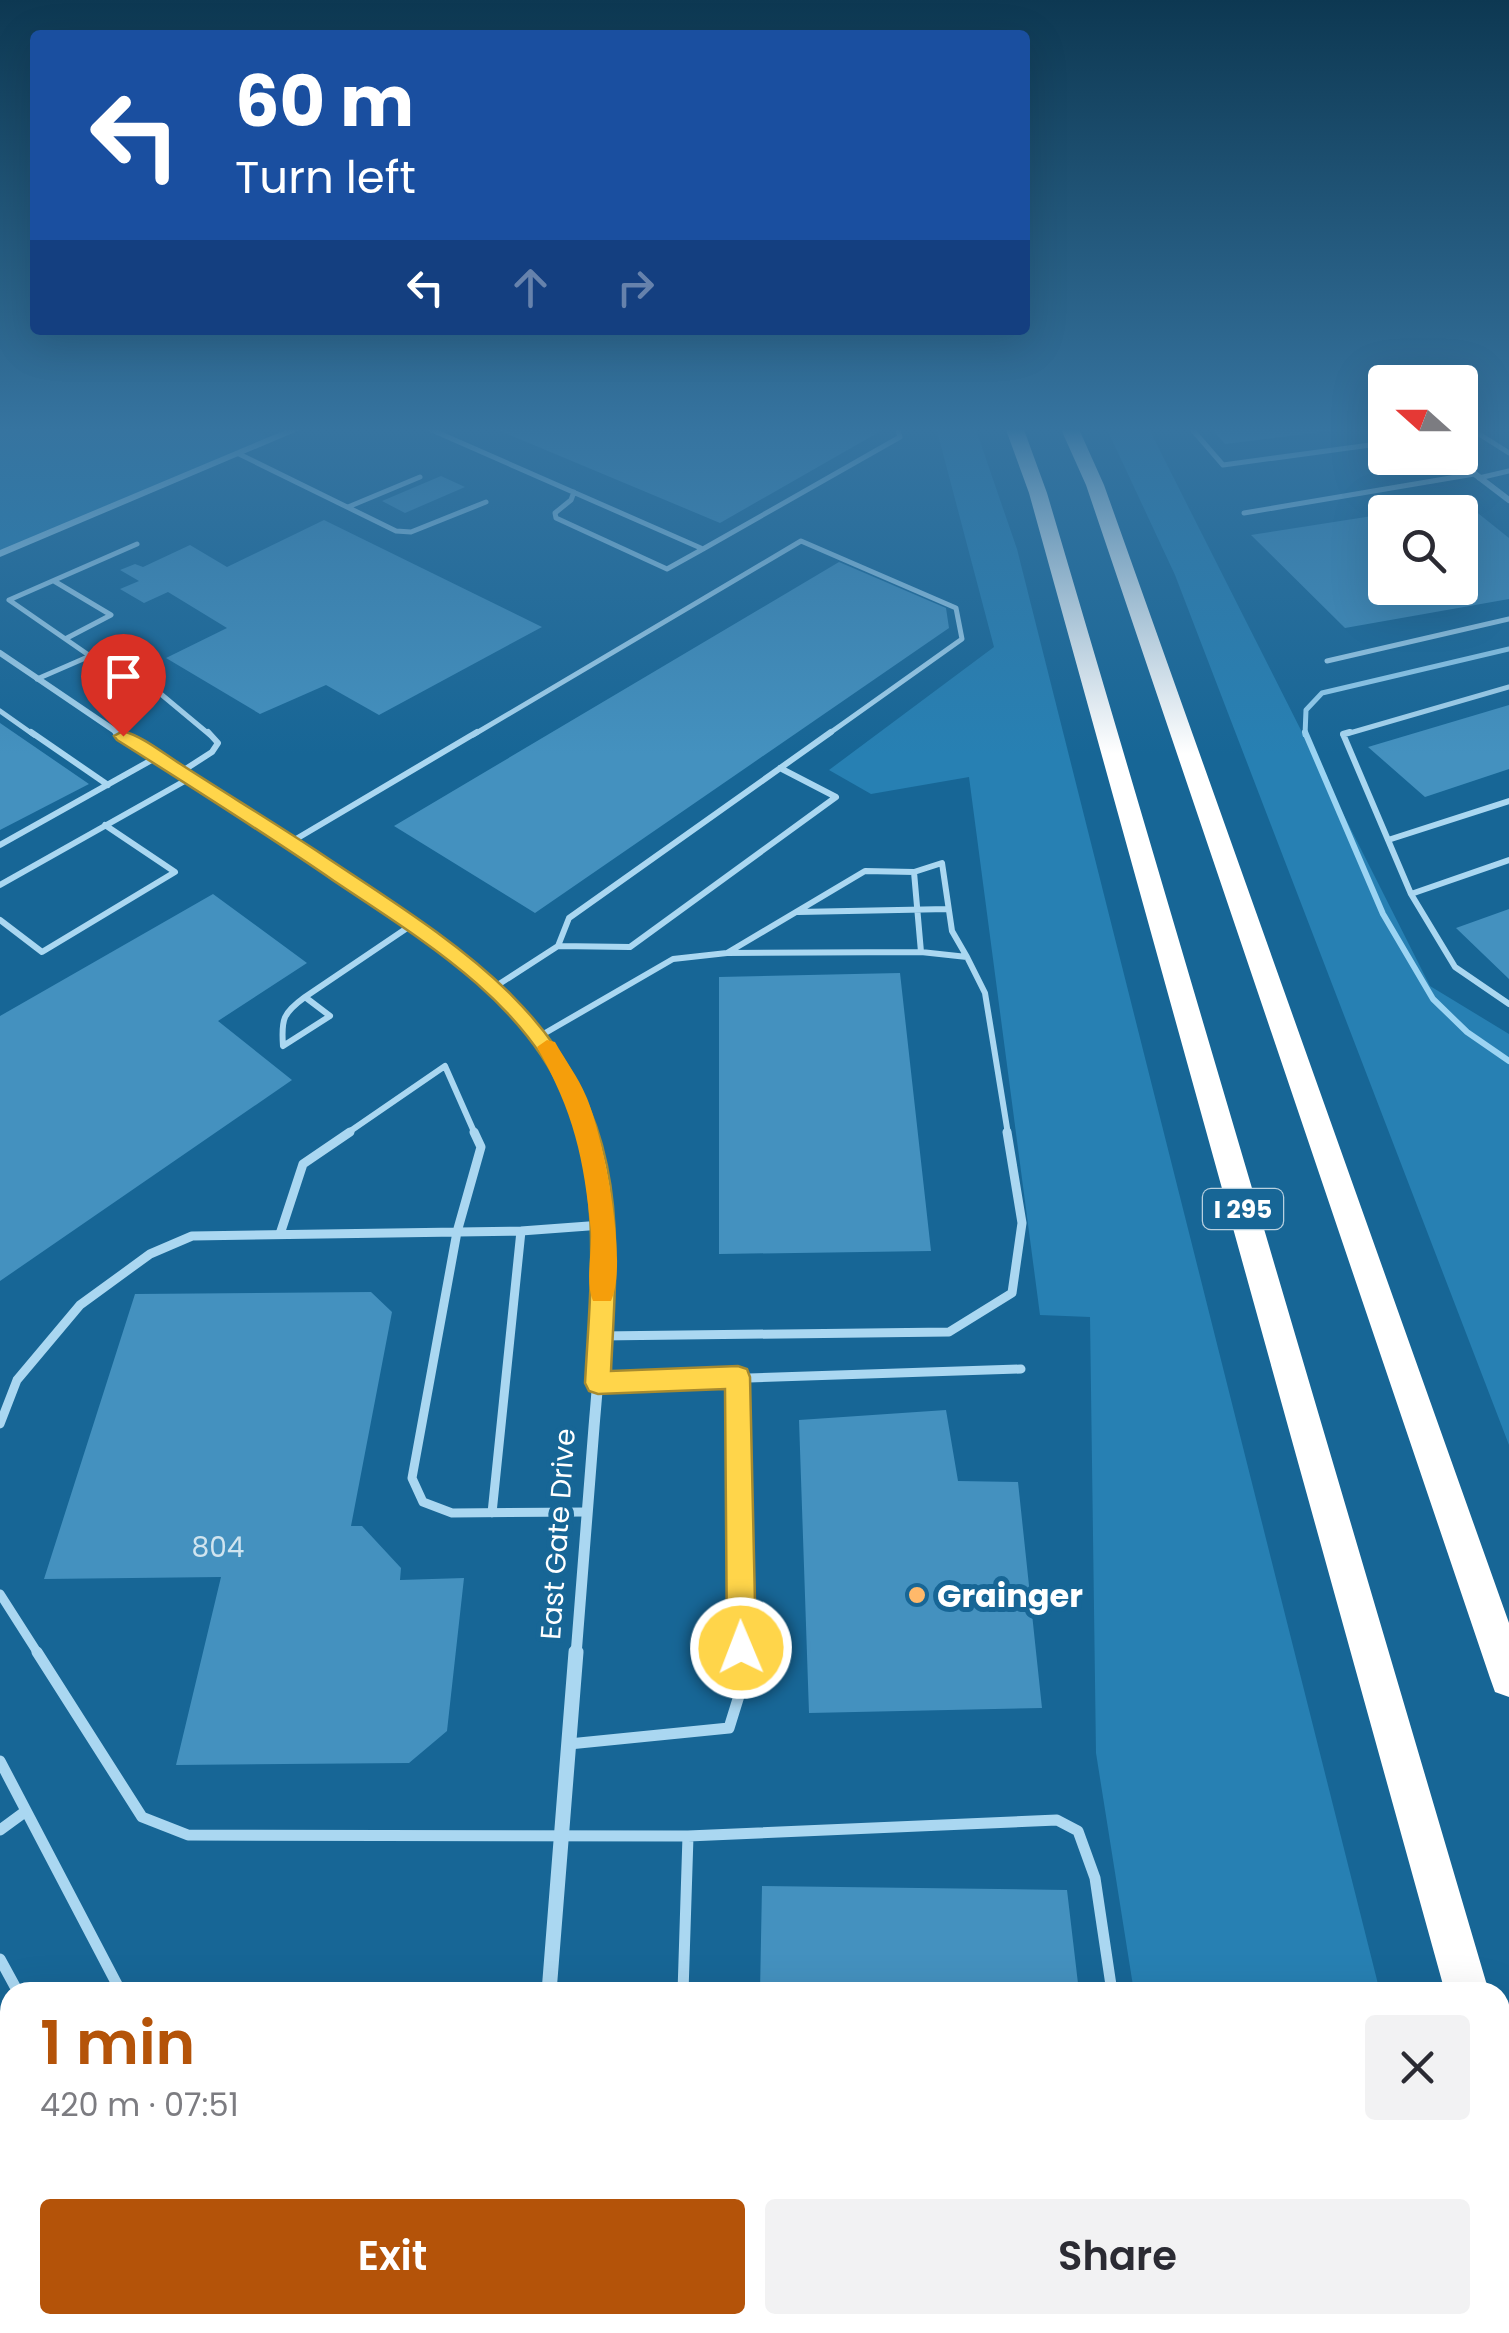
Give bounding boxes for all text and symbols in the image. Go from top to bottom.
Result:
text: 60 m [235,52,414,151]
icon: left [70,70,200,200]
text: Turn left [235,146,416,209]
icon: left [398,260,453,315]
icon: ahead [503,260,558,315]
icon: right [608,260,663,315]
north arrow [1368,365,1478,475]
map controls [1368,365,1478,605]
button: search [1368,495,1478,605]
pin [81,634,166,737]
icon: arrive [96,649,151,704]
road number: I 295 [1203,1189,1283,1229]
street label: East Gate Drive [531,1427,585,1641]
house number: 804 [192,1528,244,1567]
place label: Grainger [937,1573,1083,1618]
marker: Grainger [906,1584,928,1606]
position arrow [689,1596,793,1700]
text: 1 min [40,2001,195,2085]
button: close [1365,2015,1470,2120]
text: 420 m · 07:51 [40,2082,239,2127]
button: Exit [40,2199,745,2314]
button: Share [765,2199,1470,2314]

